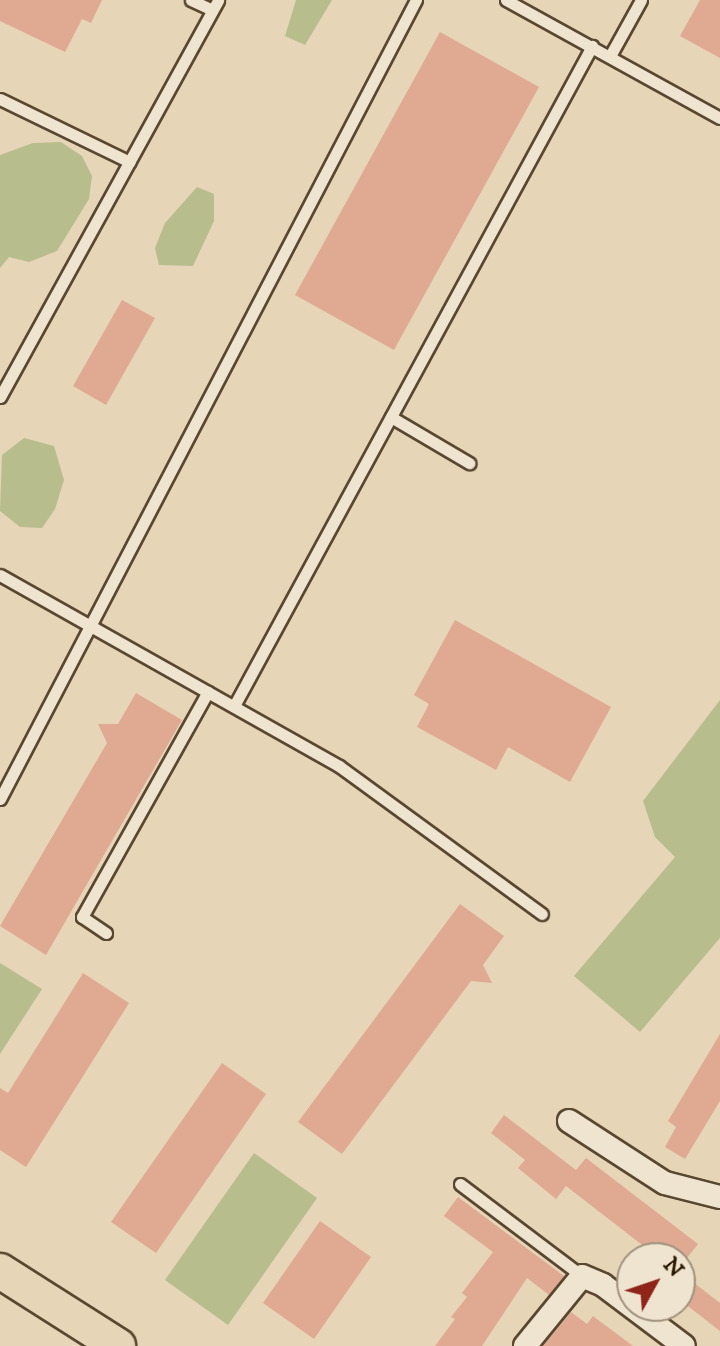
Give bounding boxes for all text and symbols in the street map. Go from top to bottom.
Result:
north arrow [616,1242,696,1322]
text: N [657,1252,689,1283]

